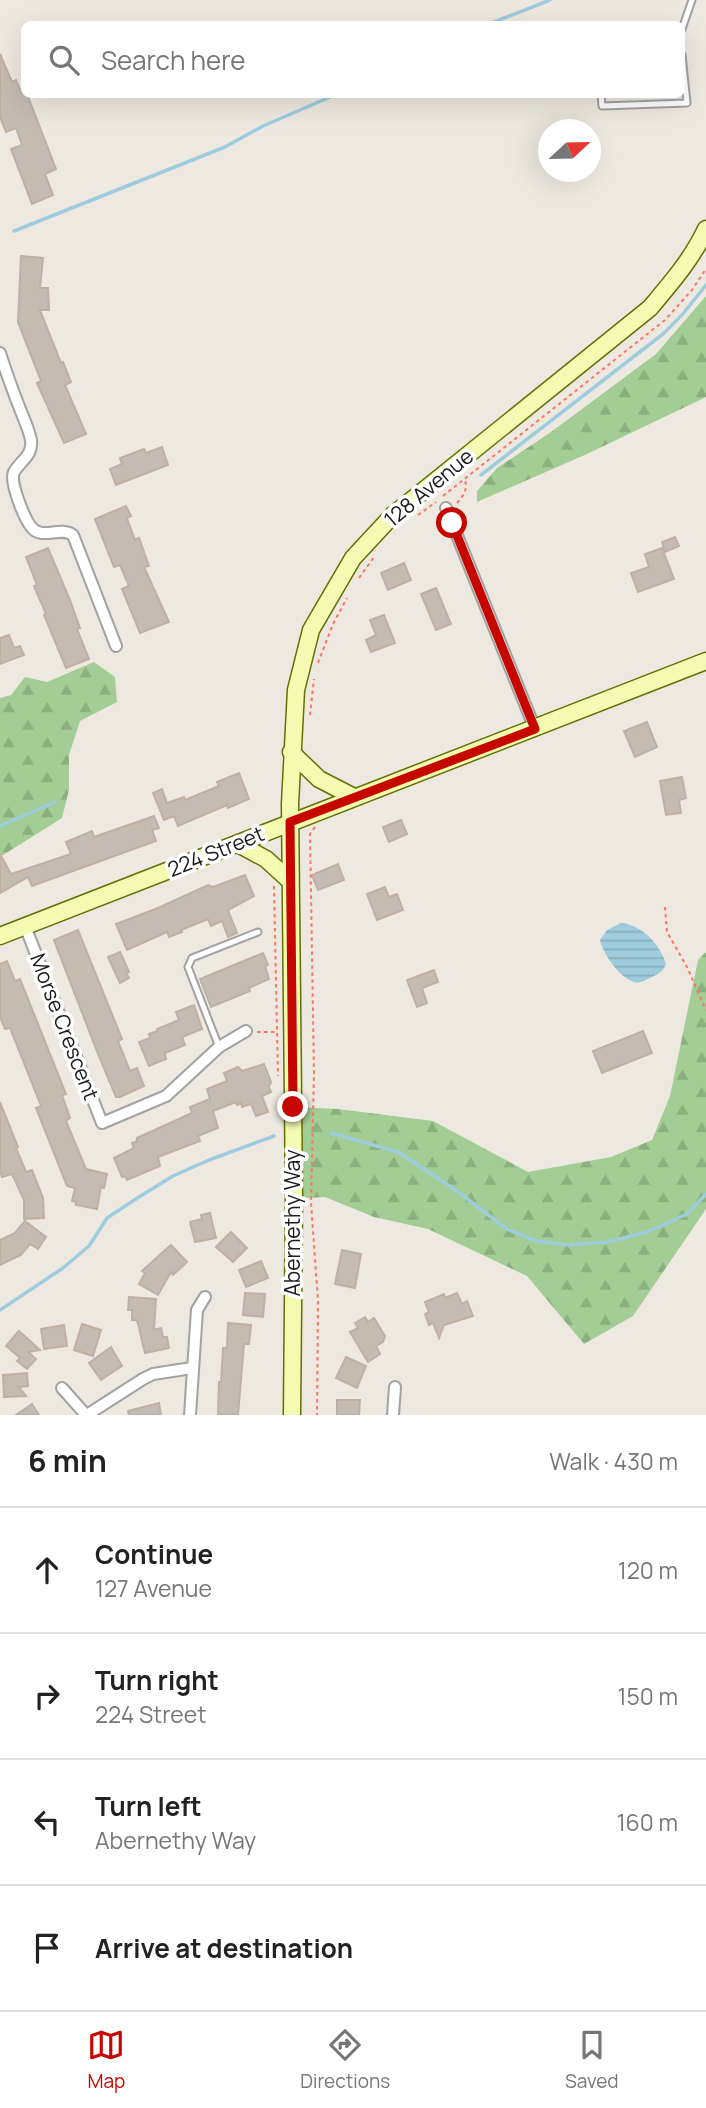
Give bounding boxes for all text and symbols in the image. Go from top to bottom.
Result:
search box [21,21,685,98]
icon: search [45,41,83,79]
text: Search here [101,42,246,78]
north arrow [538,119,601,182]
street label: 128 Avenue [378,442,479,533]
route start [436,507,467,538]
street label: 224 Street [163,819,268,883]
street label: Morse Crescent [24,949,106,1104]
route end [277,1091,308,1122]
street label: Abernethy Way [278,1149,306,1297]
text: 6 min [28,1440,107,1481]
text: Walk · 430 m [549,1445,678,1477]
text: Continue [95,1536,213,1572]
icon: ahead [28,1551,66,1589]
text: 120 m [618,1554,678,1586]
text: 127 Avenue [95,1572,212,1604]
text: Turn right [95,1662,219,1698]
icon: right [28,1677,66,1715]
text: 150 m [618,1680,678,1712]
text: 224 Street [95,1698,206,1730]
text: Turn left [95,1788,202,1824]
icon: left [28,1803,66,1841]
text: 160 m [617,1806,678,1838]
text: Abernethy Way [95,1824,256,1856]
icon: arrive [28,1929,66,1967]
text: Arrive at destination [95,1930,353,1966]
tab: Map [87,2026,125,2094]
tab: Directions [300,2026,390,2094]
tab: Saved [565,2026,619,2094]

